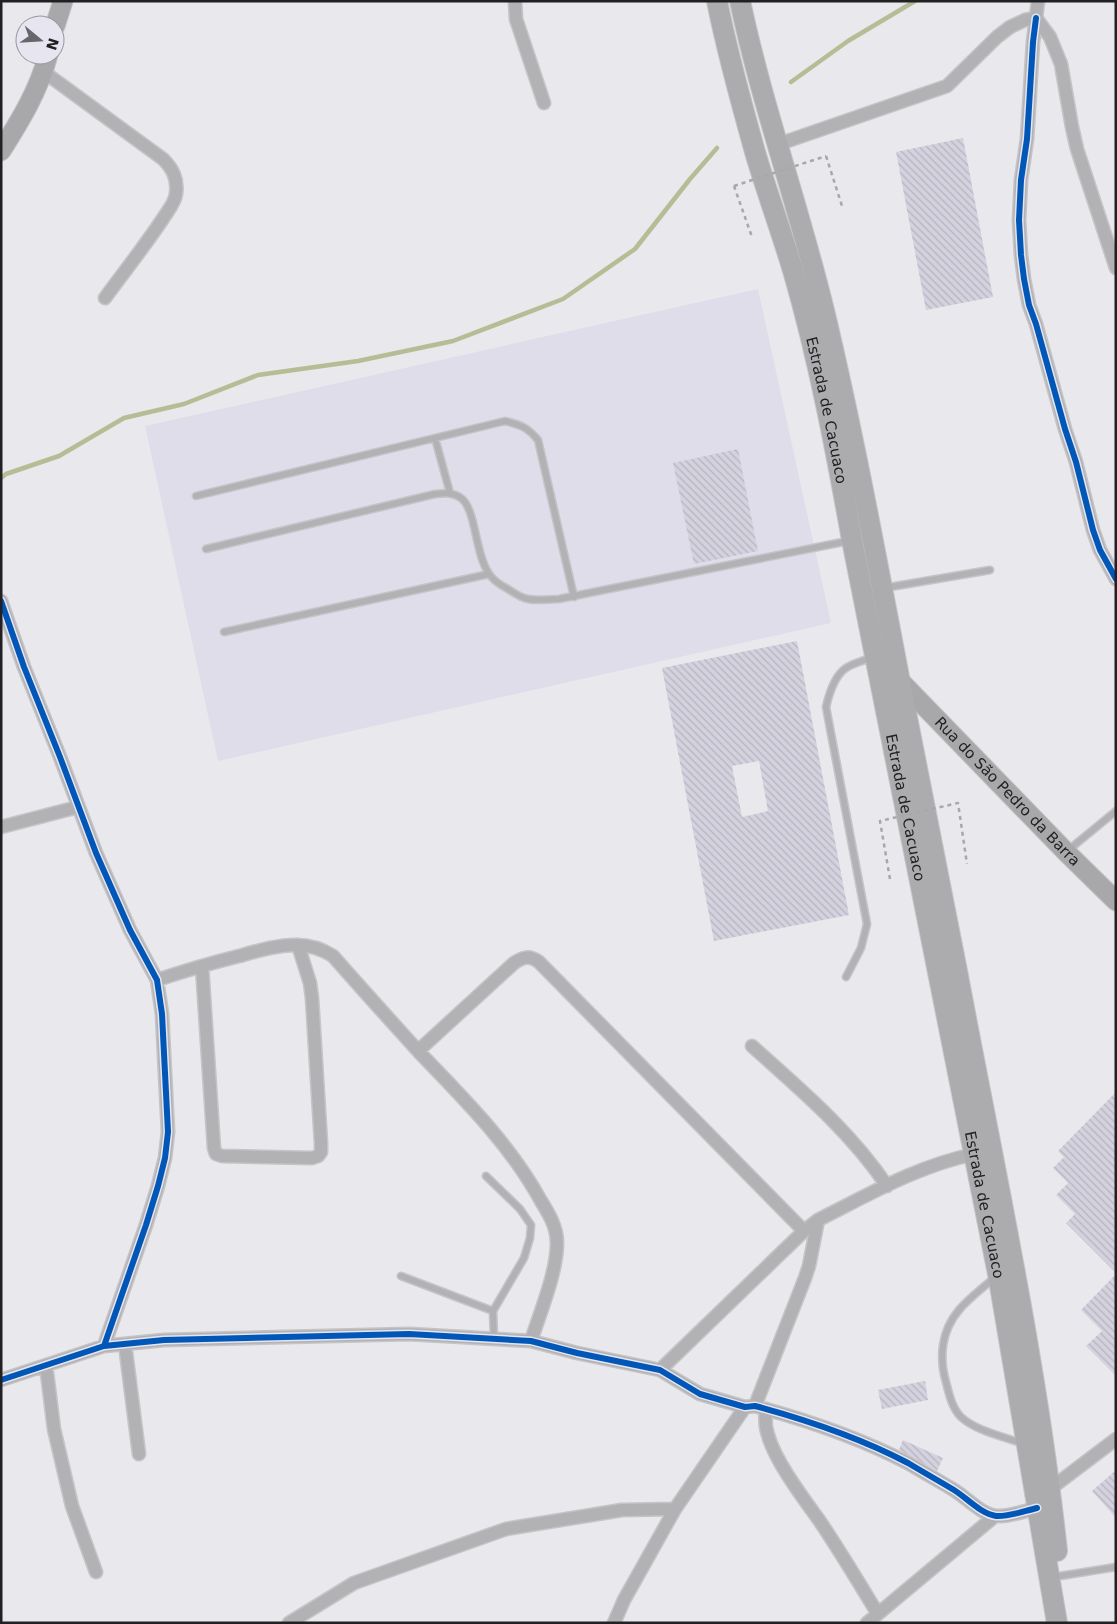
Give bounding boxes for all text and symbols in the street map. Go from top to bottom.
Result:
north arrow [15,15,65,65]
text: N [43,36,62,52]
street label: Estrada de Cacuaco [802,335,851,485]
street label: Rua do São Pedro da Barra [931,713,1084,870]
street label: Estrada de Cacuaco [882,732,929,883]
street label: Estrada de Cacuaco [961,1130,1008,1280]

